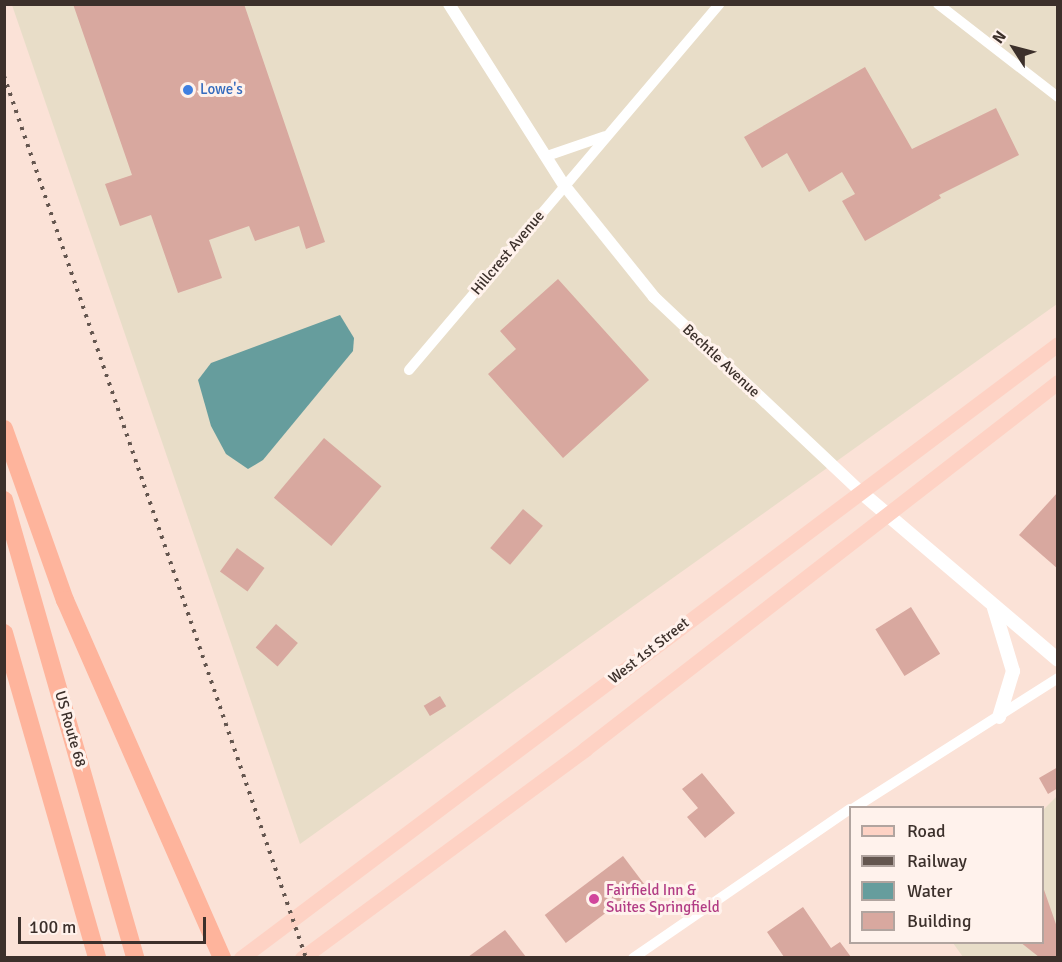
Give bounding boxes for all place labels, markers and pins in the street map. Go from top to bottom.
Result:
place label: Lowe's [200,81,243,99]
marker: Lowe's [181,83,195,97]
place label: Fairfield Inn & Suites Springfield [606,881,720,916]
marker: Fairfield Inn & Suites Springfield [587,892,601,906]

